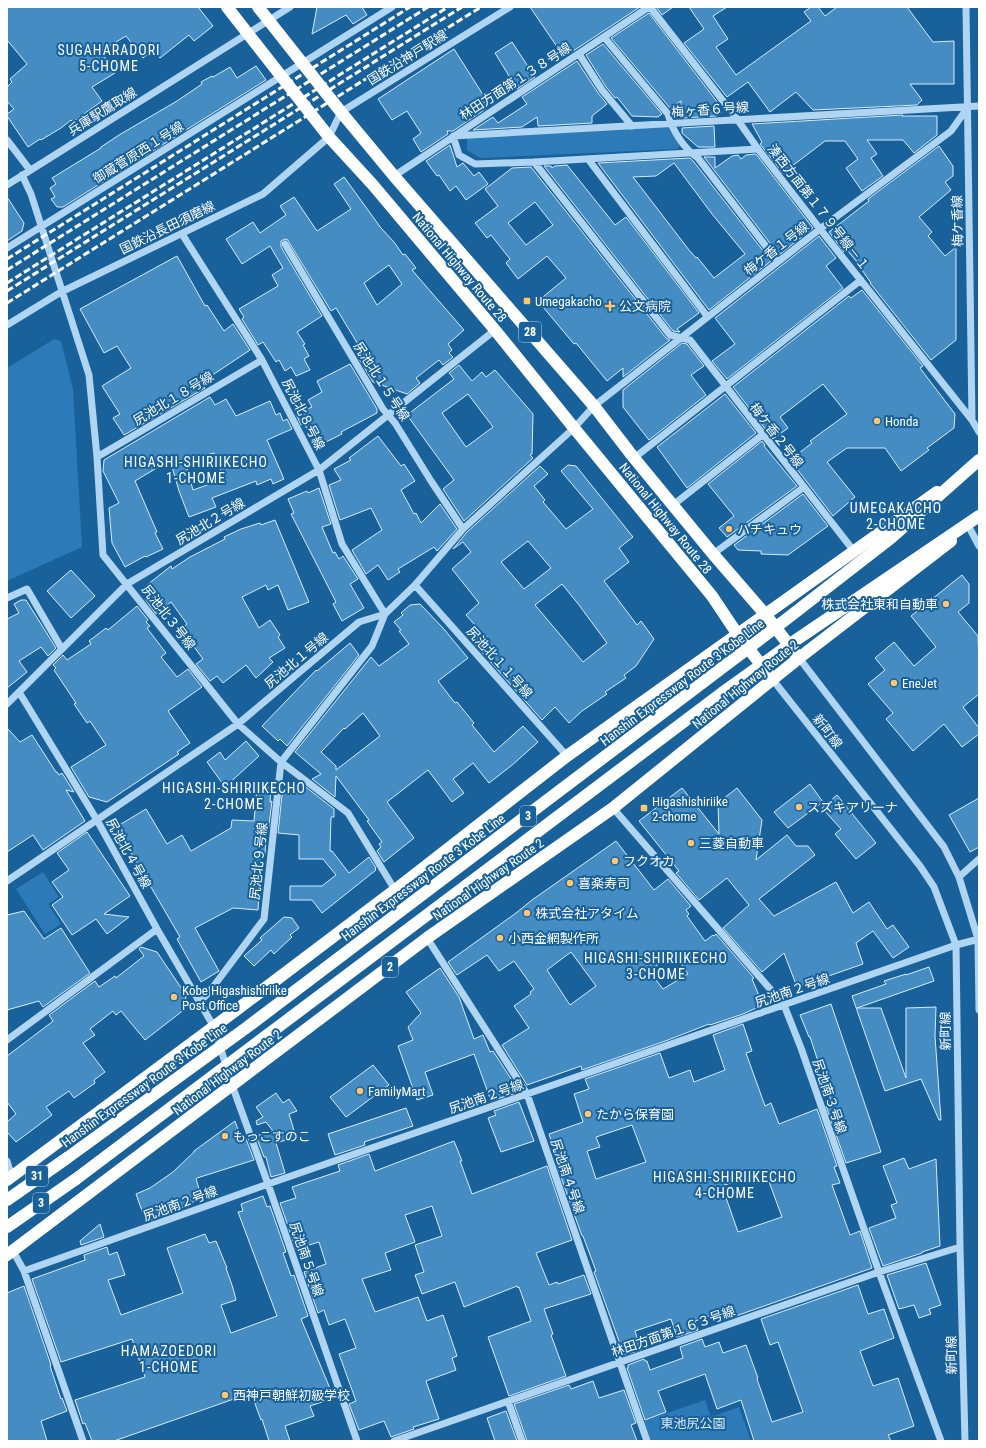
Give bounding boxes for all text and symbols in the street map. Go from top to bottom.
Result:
street label: 国鉄沿神戸駅線 [365,27,450,88]
street label: 林田方面第１３８号線 [457,40,574,123]
district label: SUGAHARADORI 5-CHOME [57,42,161,74]
street label: 兵庫駅鷹取線 [65,84,139,138]
street label: 梅ヶ香６号線 [671,99,749,120]
street label: 御蔵菅原西１号線 [90,119,186,186]
street label: 湊西方面第１７９号線－１ [765,141,873,273]
street label: 梅ケ香線 [950,195,965,247]
street label: 国鉄沿長田須磨線 [117,198,217,257]
street label: National Highway Route 28 [409,210,510,325]
street label: 梅ケ香１号線 [741,218,812,278]
place label: Umegakacho [535,294,602,309]
marker: Umegakacho [522,296,532,306]
place label: 公文病院 [619,299,671,314]
marker: 公文病院 [604,300,616,312]
road number: 28 [519,322,541,342]
street label: 尻池北１５号線 [351,339,413,424]
street label: 尻池北１８号線 [130,369,216,428]
street label: 尻池北８号線 [279,376,328,452]
street label: 梅ケ香２号線 [747,400,807,471]
place label: Honda [885,414,919,429]
marker: Honda [872,416,882,426]
district label: HIGASHI-SHIRIIKECHO 1-CHOME [124,454,268,486]
street label: National Highway Route 28 [616,460,715,577]
street label: 尻池北２号線 [173,495,248,548]
district label: UMEGAKACHO 2-CHOME [850,500,942,532]
place label: ハチキュウ [737,522,802,537]
marker: ハチキュウ [724,524,734,534]
street label: 尻池北３号線 [139,582,199,653]
place label: 株式会社東和自動車 [821,597,938,612]
marker: 株式会社東和自動車 [941,599,951,609]
street label: Hanshin Expressway Route 3 Kobe Line [598,616,767,749]
street label: 尻池北１１号線 [464,623,536,701]
street label: 尻池北１号線 [262,630,331,691]
street label: National Highway Route 2 [689,637,801,732]
place label: EneJet [902,676,937,691]
marker: EneJet [889,678,899,688]
street label: 新町線 [810,711,846,751]
district label: HIGASHI-SHIRIIKECHO 2-CHOME [162,780,306,812]
place label: Higashishiriike 2-chome [652,794,728,824]
place label: スズキアリーナ [807,800,898,815]
marker: スズキアリーナ [794,802,804,812]
marker: Higashishiriike 2-chome [639,803,649,813]
road number: 3 [520,806,536,826]
street label: Hanshin Expressway Route 3 Kobe Line [339,811,508,944]
street label: 尻池北４号線 [103,815,154,891]
street label: 尻池北９号線 [247,821,270,901]
street label: National Highway Route 2 [430,835,547,923]
place label: 三菱自動車 [699,836,764,851]
marker: 三菱自動車 [686,838,696,848]
place label: フクオカ [623,854,675,869]
marker: フクオカ [610,856,620,866]
place label: 喜楽寿司 [578,876,630,891]
marker: 喜楽寿司 [565,878,575,888]
place label: 株式会社アタイム [535,906,639,921]
marker: 株式会社アタイム [522,908,532,918]
place label: 小西金網製作所 [508,931,599,946]
marker: 小西金網製作所 [495,933,505,943]
district label: HIGASHI-SHIRIIKECHO 3-CHOME [584,950,728,982]
road number: 2 [382,957,398,977]
street label: 尻池南２号線 [753,971,831,1010]
place label: Kobe Higashishiriike Post Office [182,983,287,1013]
marker: Kobe Higashishiriike Post Office [169,992,179,1002]
street label: 新町線 [938,1011,953,1051]
street label: Hanshin Expressway Route 3 Kobe Line [59,1020,230,1151]
street label: National Highway Route 2 [170,1027,284,1118]
street label: 尻池南３号線 [810,1057,849,1135]
street label: 尻池南２号線 [447,1077,525,1116]
place label: FamilyMart [368,1084,426,1099]
marker: FamilyMart [355,1086,365,1096]
place label: たから保育園 [596,1107,674,1122]
marker: たから保育園 [583,1109,593,1119]
place label: もっこすのこ [233,1129,311,1144]
marker: もっこすのこ [220,1131,230,1141]
street label: 尻池南４号線 [548,1137,587,1215]
road number: 31 [26,1166,48,1186]
district label: HIGASHI-SHIRIIKECHO 4-CHOME [653,1169,797,1201]
street label: 尻池南２号線 [141,1183,219,1224]
road number: 3 [33,1193,49,1213]
street label: 尻池南５号線 [287,1220,326,1298]
street label: 林田方面第１６３号線 [609,1303,737,1360]
street label: 新町線 [944,1335,959,1375]
district label: HAMAZOEDORI 1-CHOME [121,1343,217,1375]
place label: 西神戸朝鮮初級学校 [233,1388,350,1403]
marker: 西神戸朝鮮初級学校 [220,1390,230,1400]
park label: 東池尻公園 [660,1416,726,1431]

